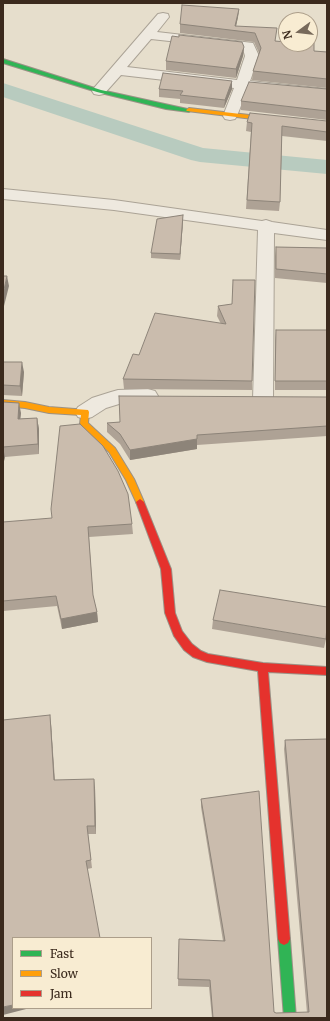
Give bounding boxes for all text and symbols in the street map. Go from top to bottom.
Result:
north arrow [278,12,318,52]
text: N [279,29,295,41]
legend [12,937,152,1009]
text: Fast [50,946,74,961]
text: Slow [50,966,78,981]
text: Jam [50,986,72,1001]

